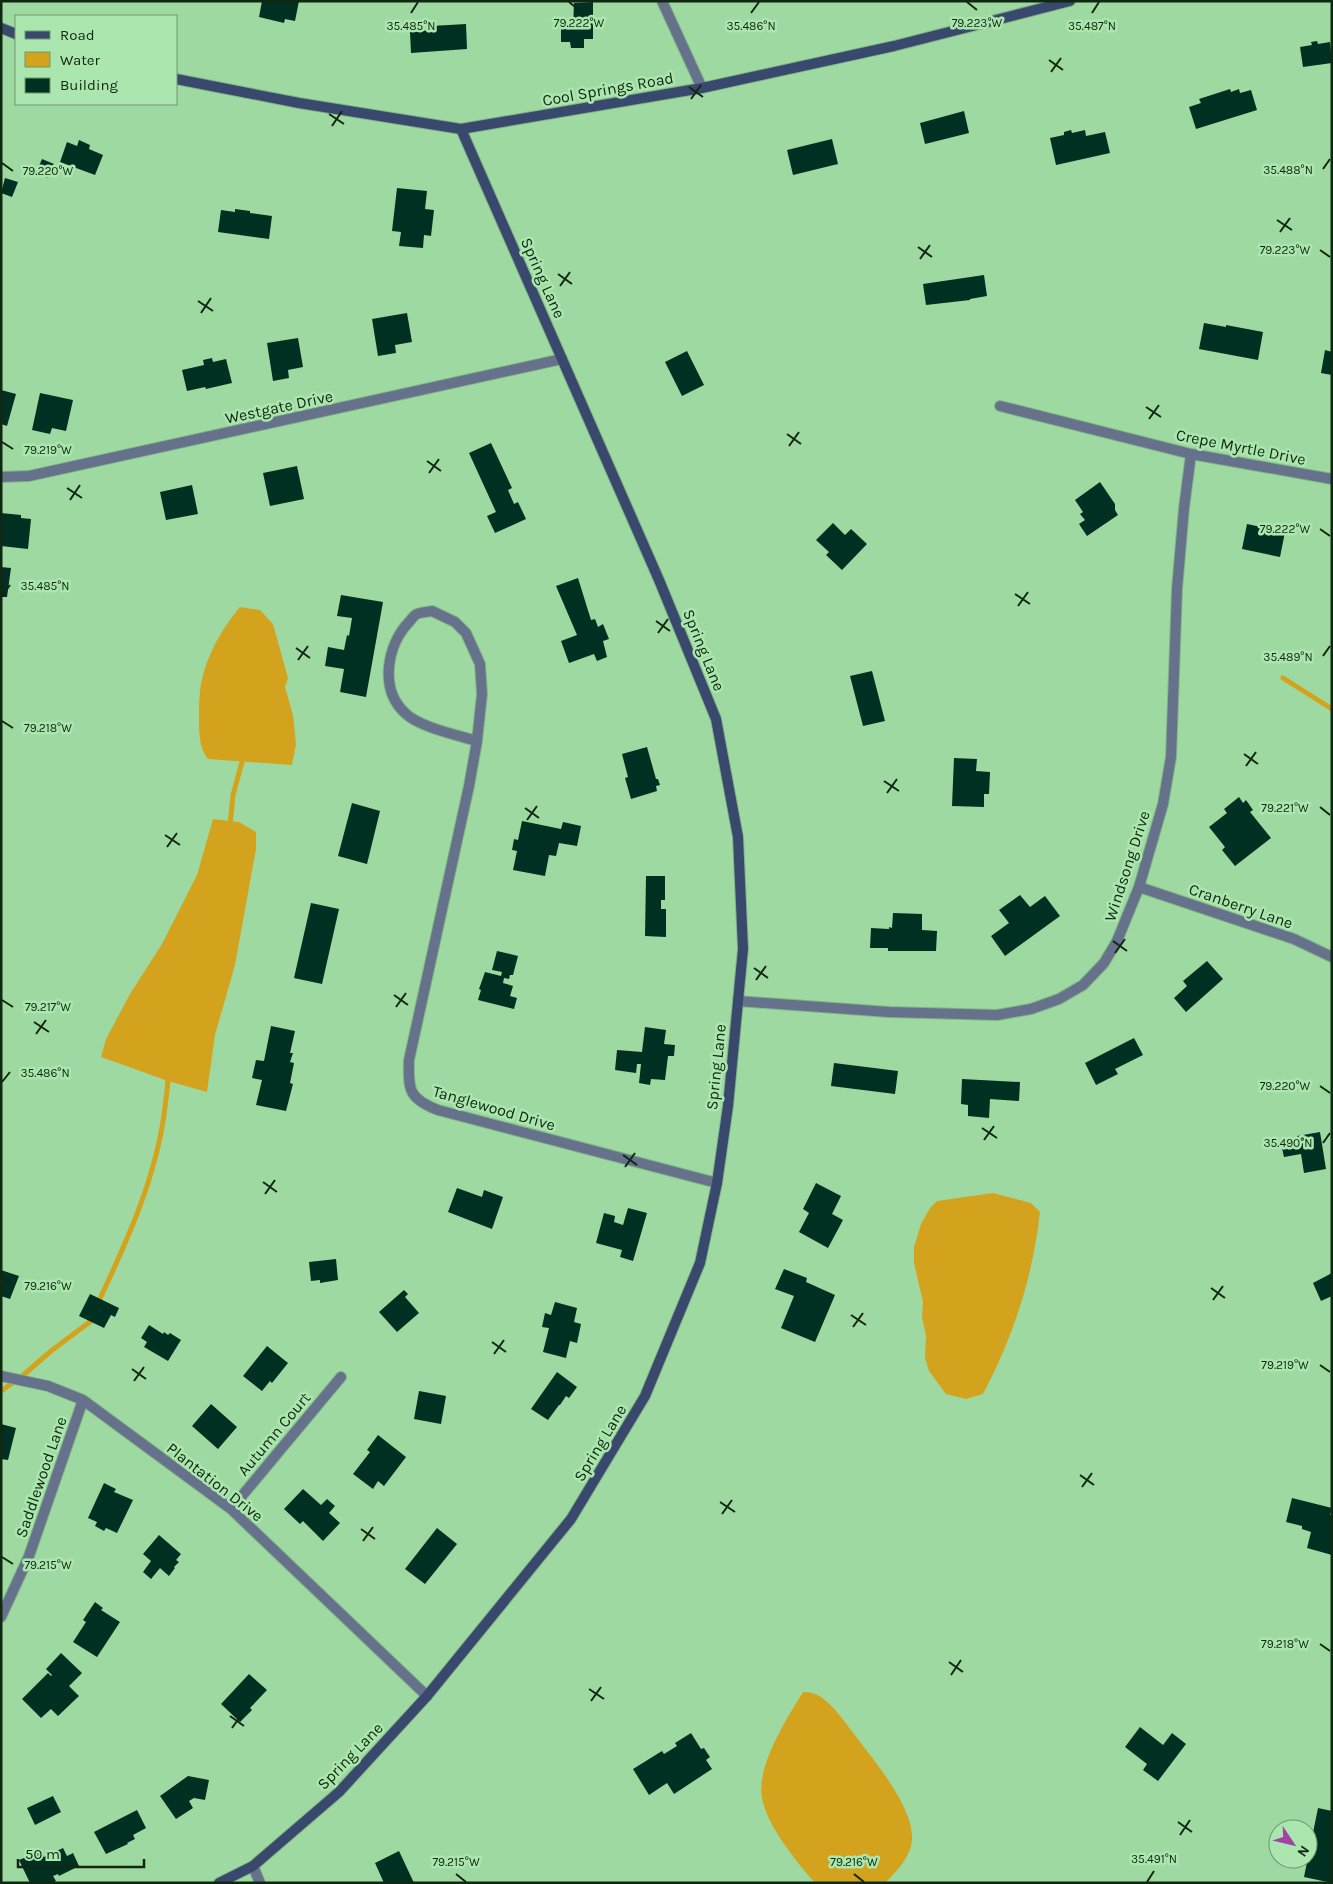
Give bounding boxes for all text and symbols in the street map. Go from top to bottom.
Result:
legend [15,15,178,105]
text: 79.222°W [554,16,604,30]
text: 79.223°W [952,16,1003,30]
text: 35.485°N [386,19,436,33]
text: 35.486°N [726,19,776,33]
text: 35.487°N [1068,19,1116,33]
text: Road [60,26,95,44]
text: Water [60,51,101,69]
street label: Cool Springs Road [541,68,675,110]
text: Building [60,76,118,94]
text: 35.488°N [1263,163,1313,177]
text: 79.220°W [23,164,74,178]
street label: Spring Lane [517,235,569,321]
text: 79.223°W [1260,243,1311,257]
street label: Westgate Drive [223,386,335,428]
street label: Crepe Myrtle Drive [1174,425,1308,469]
text: 79.219°W [24,443,72,457]
text: 79.222°W [1260,522,1310,536]
text: 35.485°N [20,579,70,593]
street label: Spring Lane [679,606,729,694]
text: 35.489°N [1263,650,1313,664]
text: 79.218°W [24,721,72,735]
text: 79.221°W [1261,801,1309,815]
street label: Windsong Drive [1100,808,1154,924]
street label: Cranberry Lane [1187,879,1295,933]
text: 79.217°W [25,1000,71,1014]
street label: Spring Lane [702,1023,730,1111]
text: 35.486°N [20,1066,70,1080]
text: 79.220°W [1260,1079,1311,1093]
street label: Tanglewood Drive [431,1081,557,1135]
text: 35.490°N [1263,1136,1313,1150]
text: 79.216°W [24,1279,72,1293]
text: 79.219°W [1261,1358,1309,1372]
street label: Autumn Court [234,1388,314,1480]
street label: Spring Lane [570,1401,630,1485]
street label: Saddlewood Lane [11,1414,71,1540]
street label: Plantation Drive [163,1439,267,1525]
text: 79.215°W [24,1558,72,1572]
text: 79.218°W [1261,1637,1309,1651]
street label: Spring Lane [313,1718,387,1794]
north arrow [1268,1819,1318,1869]
scale bar [18,1836,144,1868]
text: N [1293,1842,1313,1860]
text: 50 m [25,1845,60,1863]
text: 35.491°N [1131,1852,1177,1866]
text: 79.215°W [432,1855,480,1869]
text: 79.216°W [830,1855,878,1869]

